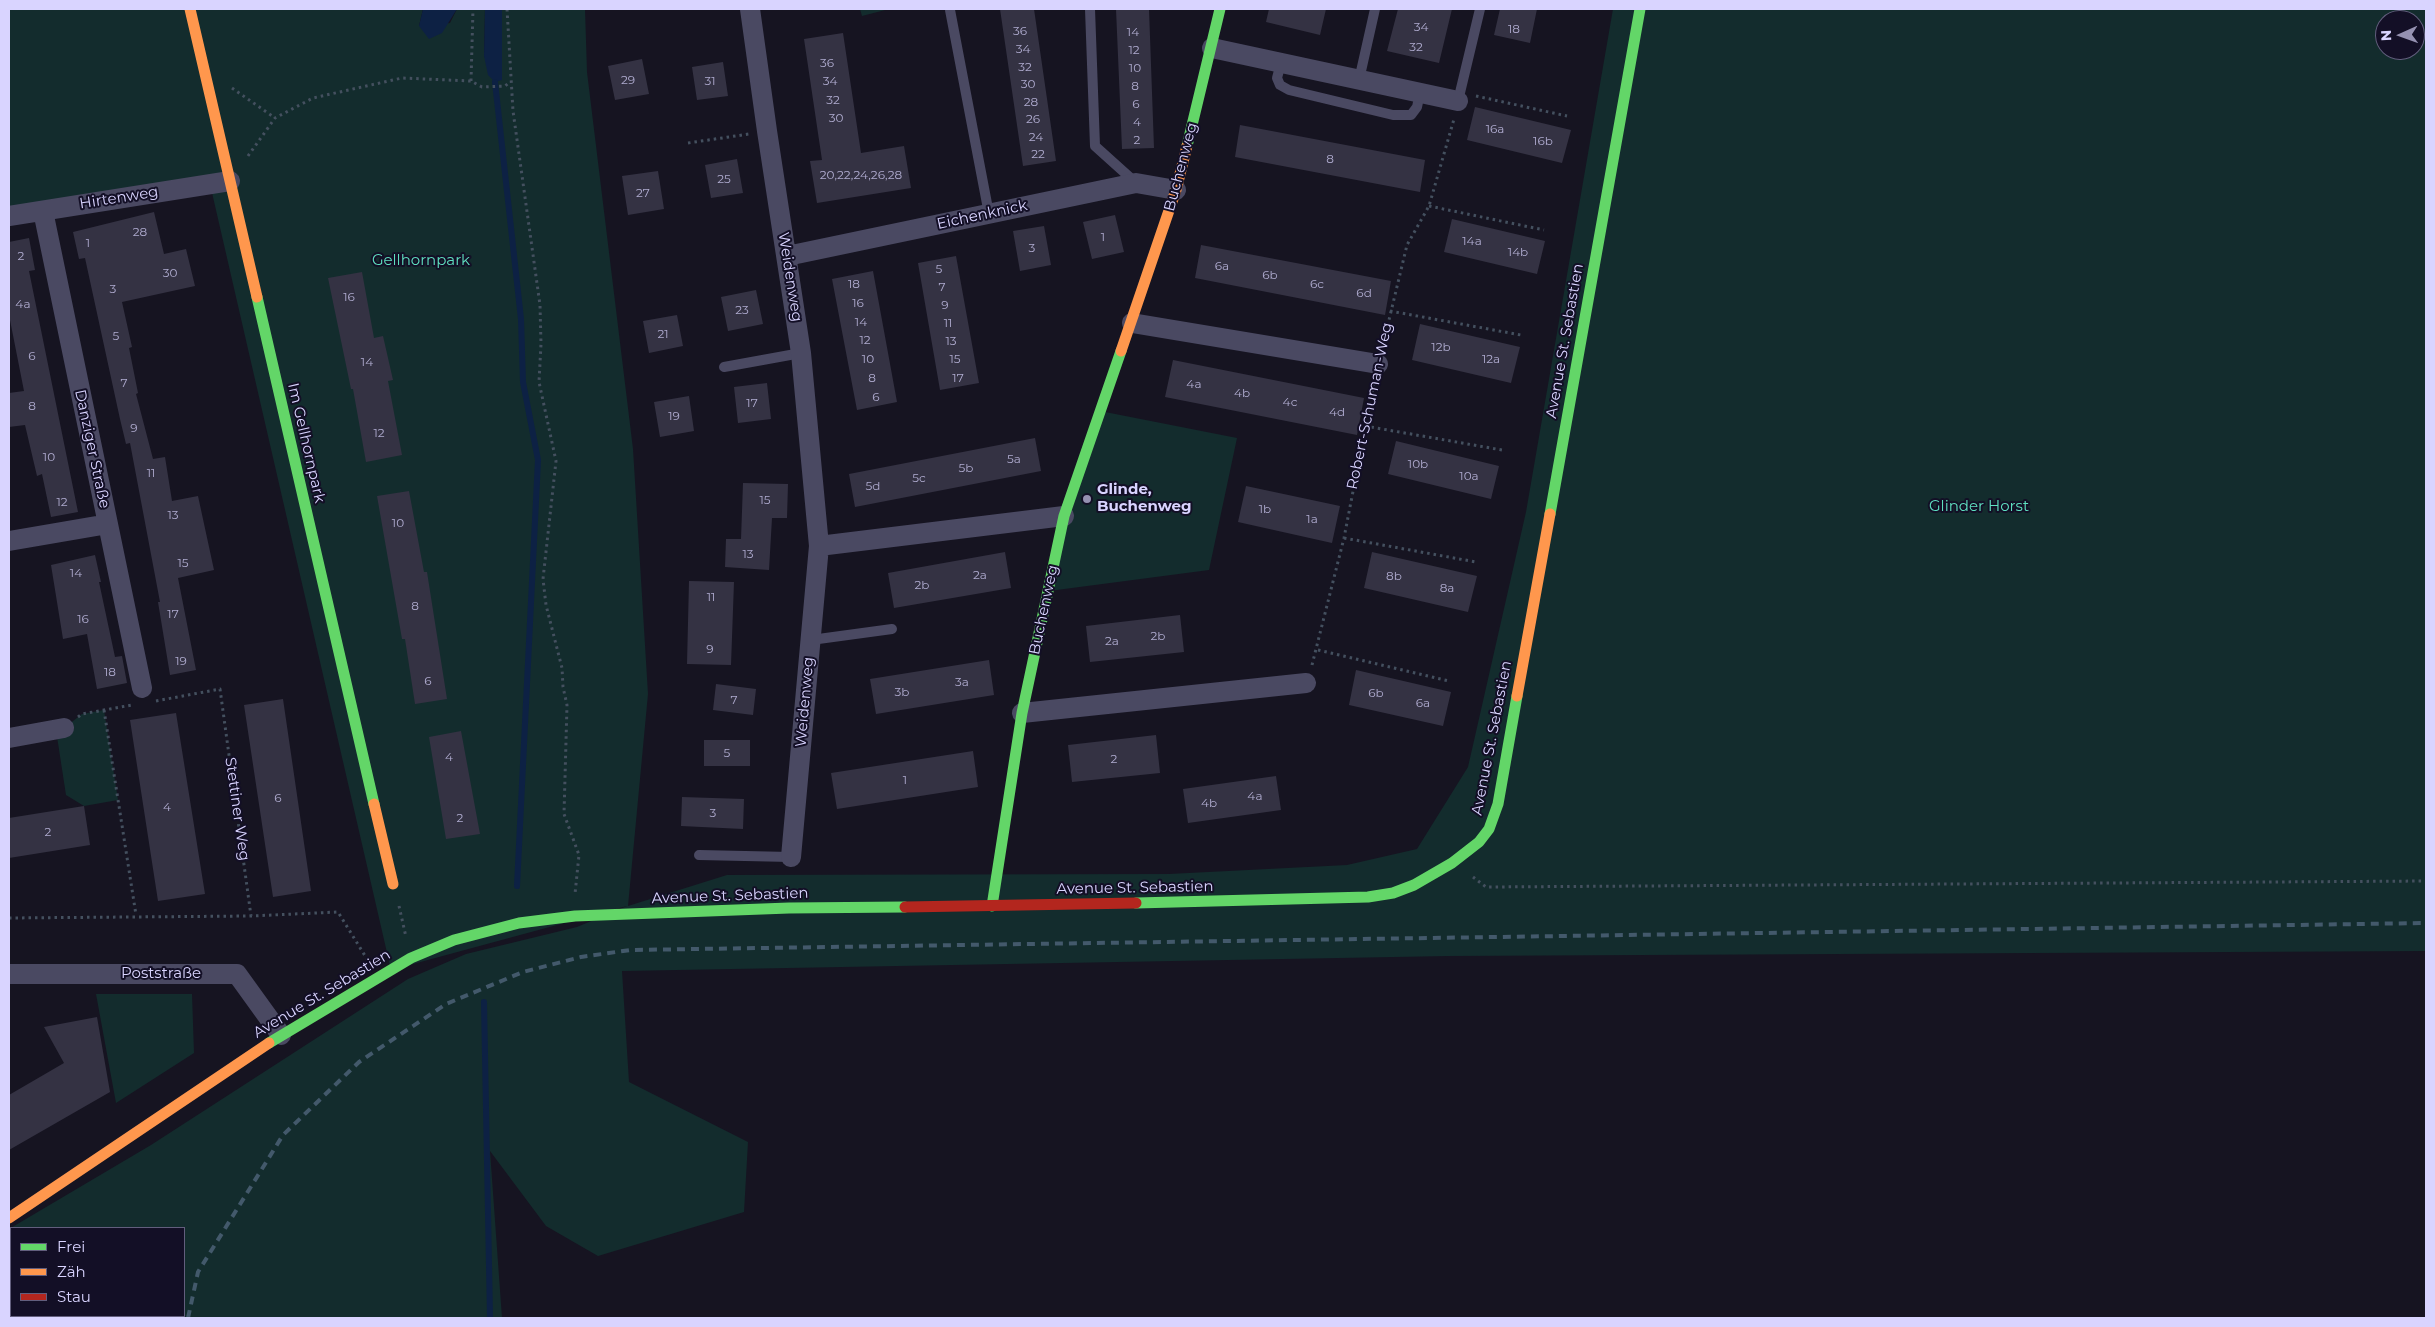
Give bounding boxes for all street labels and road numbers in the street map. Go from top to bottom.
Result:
street label: Buchenweg [1161,121,1201,213]
street label: Hirtenweg [78,183,160,213]
street label: Eichenknick [935,197,1029,233]
street label: Weidenweg [774,231,806,323]
street label: Avenue St. Sebastien [1543,262,1587,420]
street label: Robert-Schuman-Weg [1343,321,1397,491]
street label: Im Gellhornpark [283,381,329,505]
street label: Danziger Straße [71,388,113,510]
street label: Buchenweg [1026,564,1062,656]
street label: Weidenweg [792,656,818,748]
street label: Avenue St. Sebastien [1468,659,1516,817]
street label: Stettiner Weg [221,756,253,862]
street label: Avenue St. Sebastien [1056,878,1214,898]
street label: Avenue St. Sebastien [651,884,809,908]
street label: Avenue St. Sebastien [250,946,394,1042]
street label: Poststraße [121,965,201,983]

